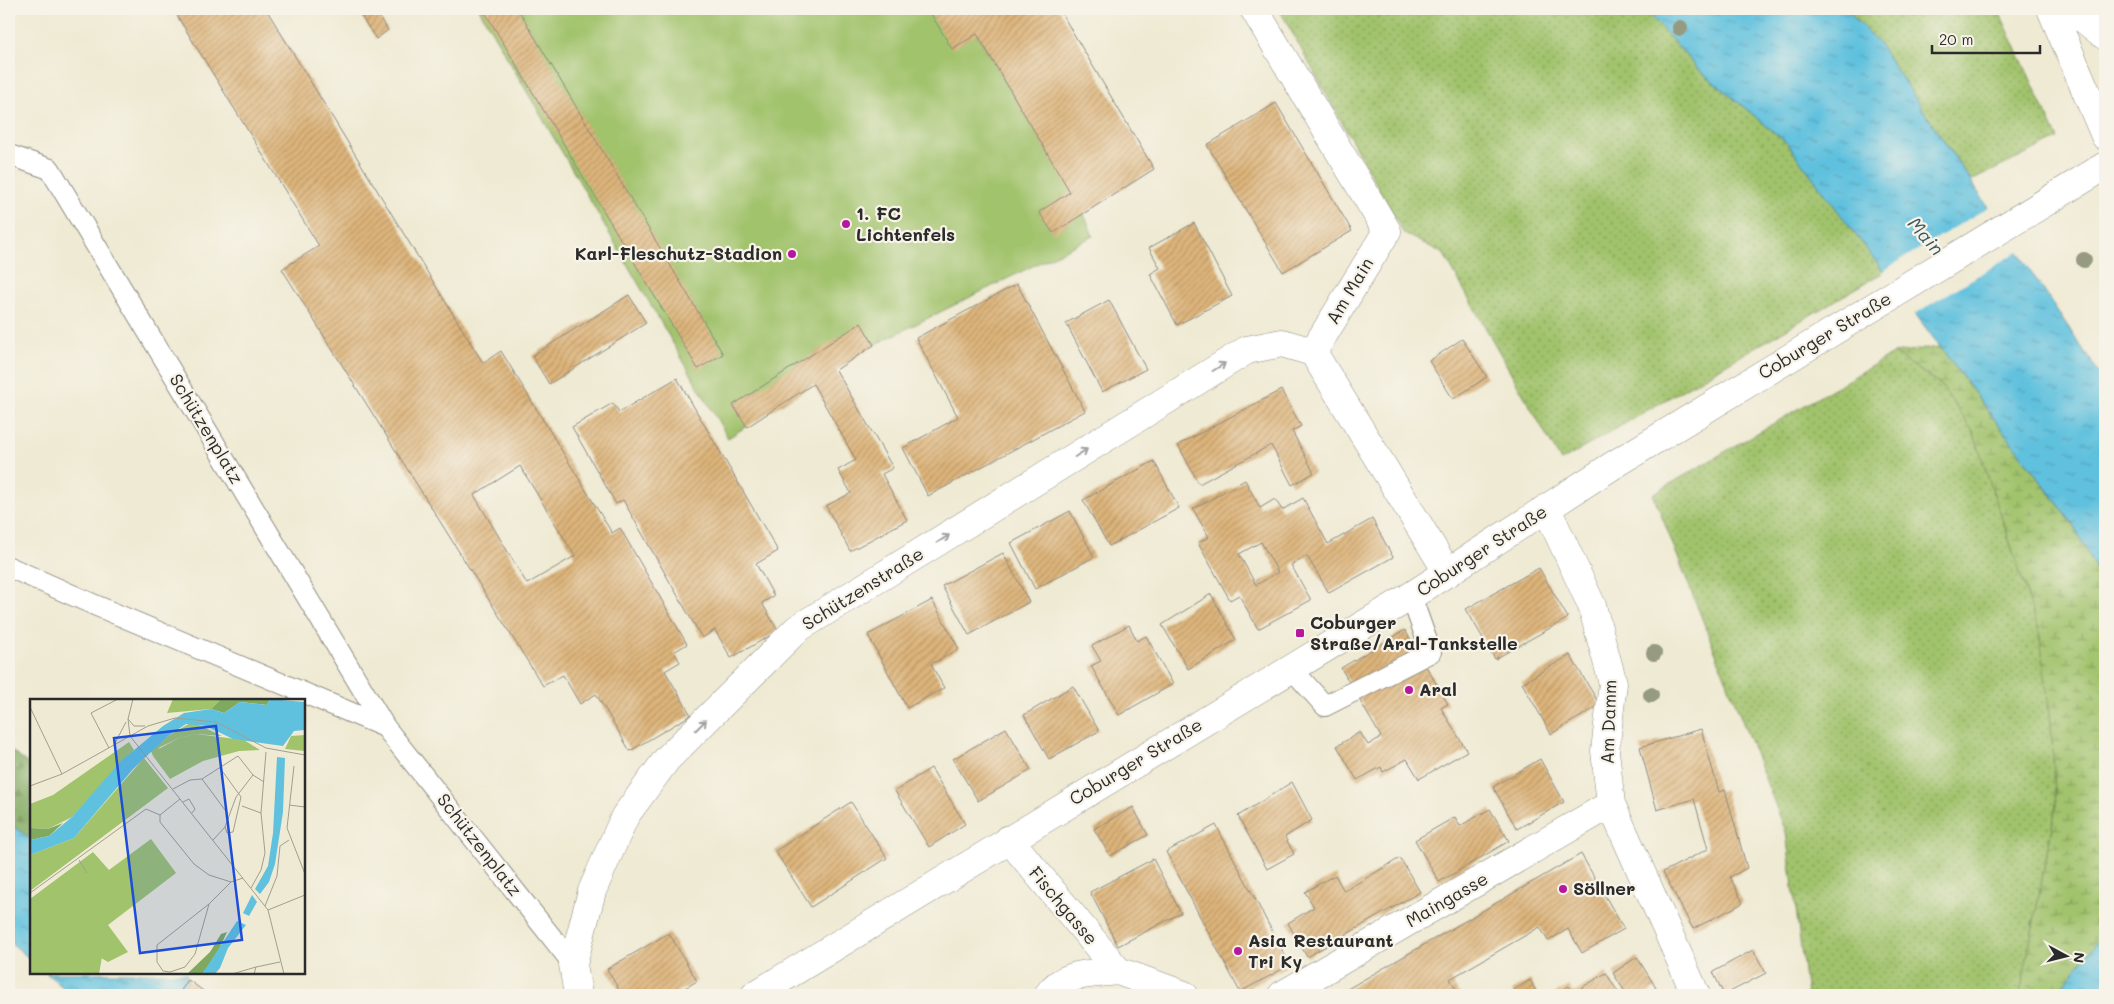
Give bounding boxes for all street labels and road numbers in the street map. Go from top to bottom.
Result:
street label: Am Main [1320,253,1378,328]
street label: Coburger Straße [1754,286,1895,384]
street label: Schützenplatz [165,369,249,488]
street label: Coburger Straße [1412,499,1551,601]
street label: Schützenstraße [797,541,928,635]
street label: Am Damm [1595,679,1621,765]
street label: Coburger Straße [1065,712,1206,810]
street label: Schützenplatz [432,788,528,901]
street label: Fischgasse [1024,861,1104,950]
street label: Maingasse [1401,866,1492,932]

